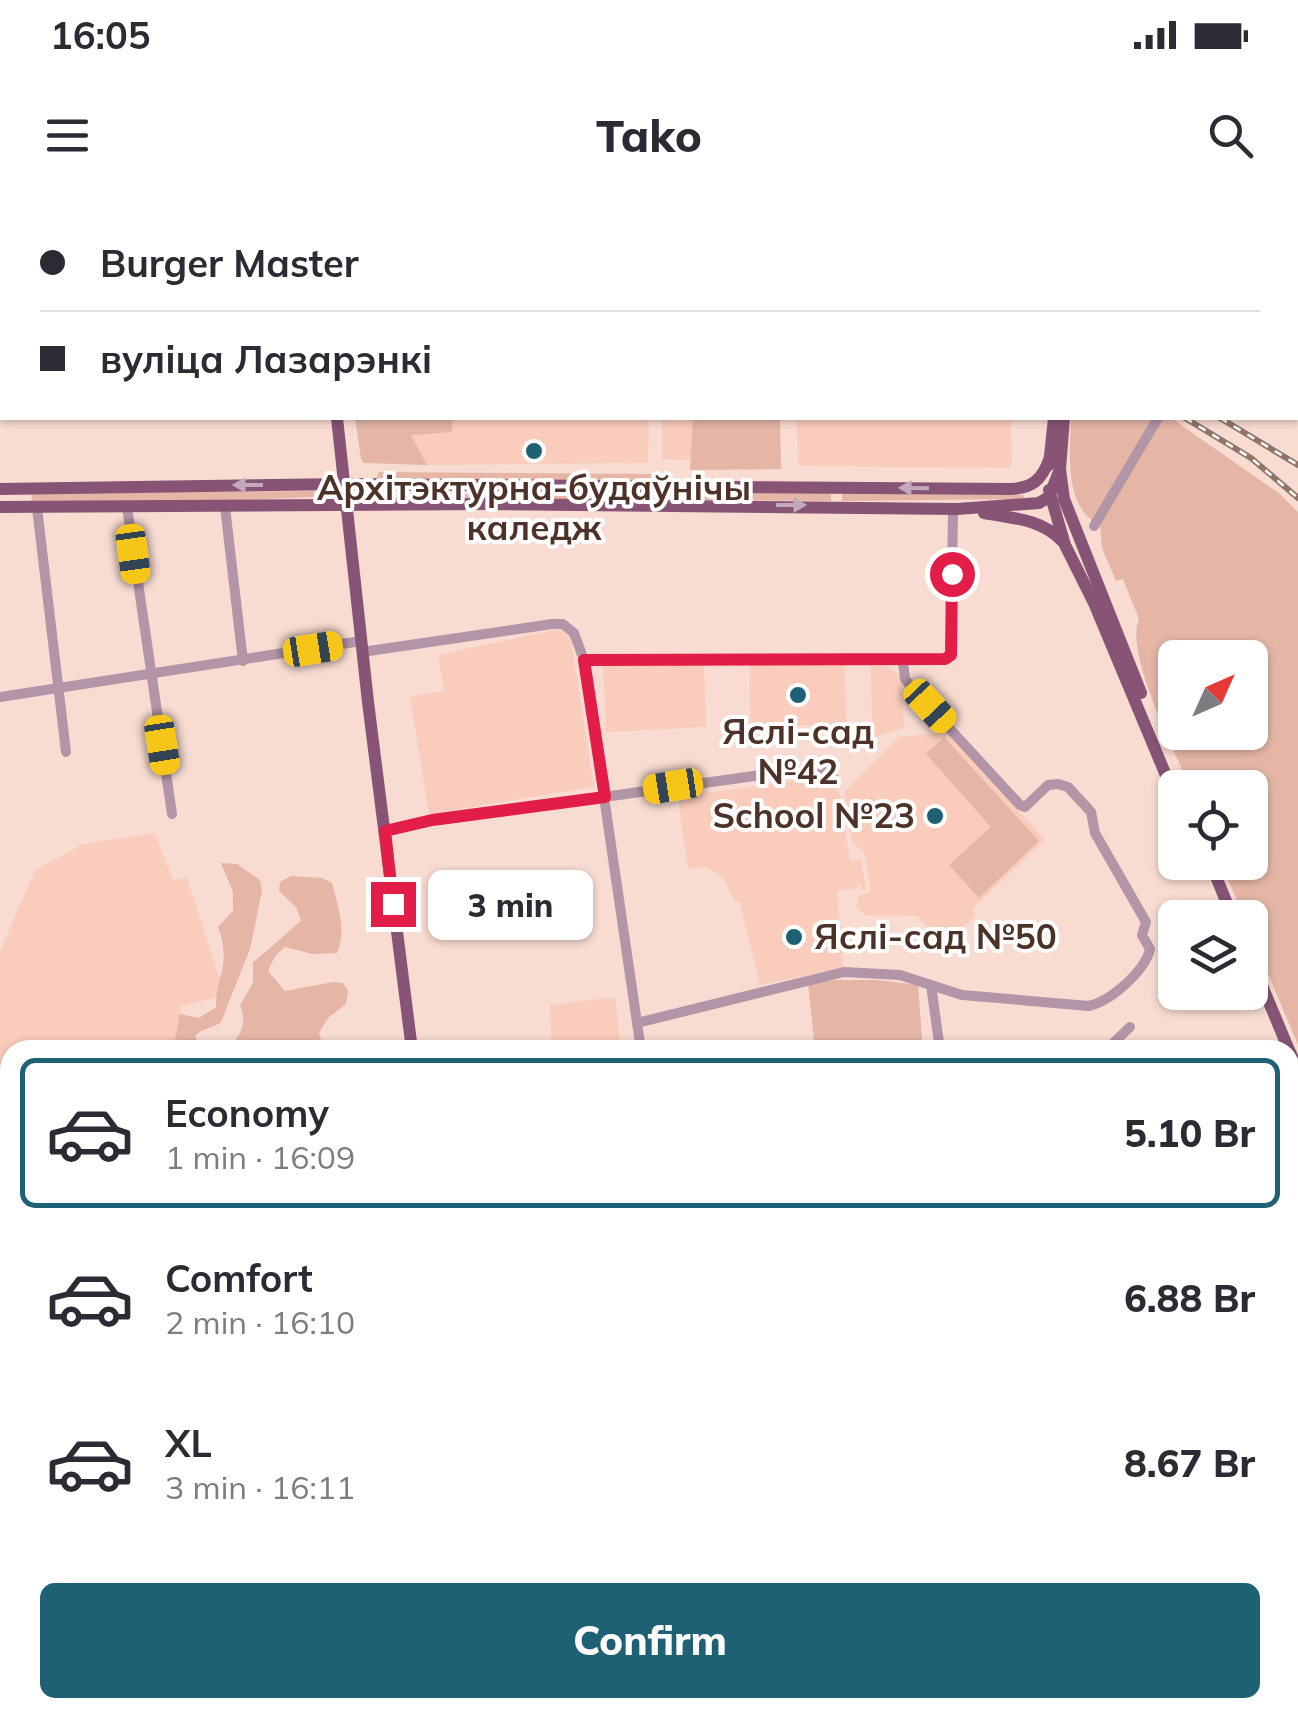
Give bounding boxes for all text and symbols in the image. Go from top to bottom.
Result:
text: 16:05 [50,11,151,59]
text: Tako [596,107,702,163]
icon: menu [40,108,95,163]
icon: search [1203,108,1258,163]
text: Burger Master [100,239,359,287]
text: вуліца Лазарэнкі [100,335,432,383]
marker: Архітэктурна-будаўнічы каледж [523,440,545,462]
place label: Архітэктурна-будаўнічы каледж [317,465,751,549]
one-way arrow [231,477,263,493]
one-way arrow [897,480,929,496]
one-way arrow [775,497,807,513]
car [114,522,152,586]
route start [930,552,975,597]
car [281,629,345,669]
north arrow [1158,640,1268,750]
map controls [1158,640,1268,1010]
car [899,674,961,738]
marker: Яслі-сад №42 [787,684,809,706]
place label: Яслі-сад №42 [722,709,874,793]
car [142,713,182,777]
car [641,766,705,806]
button: locate [1158,770,1268,880]
place label: School №23 [712,793,915,837]
marker: School №23 [924,805,946,827]
callout: 3 min [428,869,593,939]
route end [371,882,416,927]
text: 3 min [468,885,553,925]
button: layers [1158,900,1268,1010]
place label: Яслі-сад №50 [814,914,1057,958]
marker: Яслі-сад №50 [783,926,805,948]
icon: car [45,1088,135,1178]
text: Economy [165,1089,329,1137]
text: 5.10 Br [1124,1109,1255,1157]
text: 1 min · 16:09 [165,1137,355,1177]
icon: car [45,1253,135,1343]
text: Comfort [165,1254,313,1302]
text: 6.88 Br [1124,1274,1255,1322]
text: 2 min · 16:10 [165,1302,355,1342]
icon: car [45,1418,135,1508]
text: XL [165,1419,212,1467]
text: 8.67 Br [1124,1439,1255,1487]
text: 3 min · 16:11 [165,1467,355,1507]
button: Confirm [40,1583,1260,1698]

